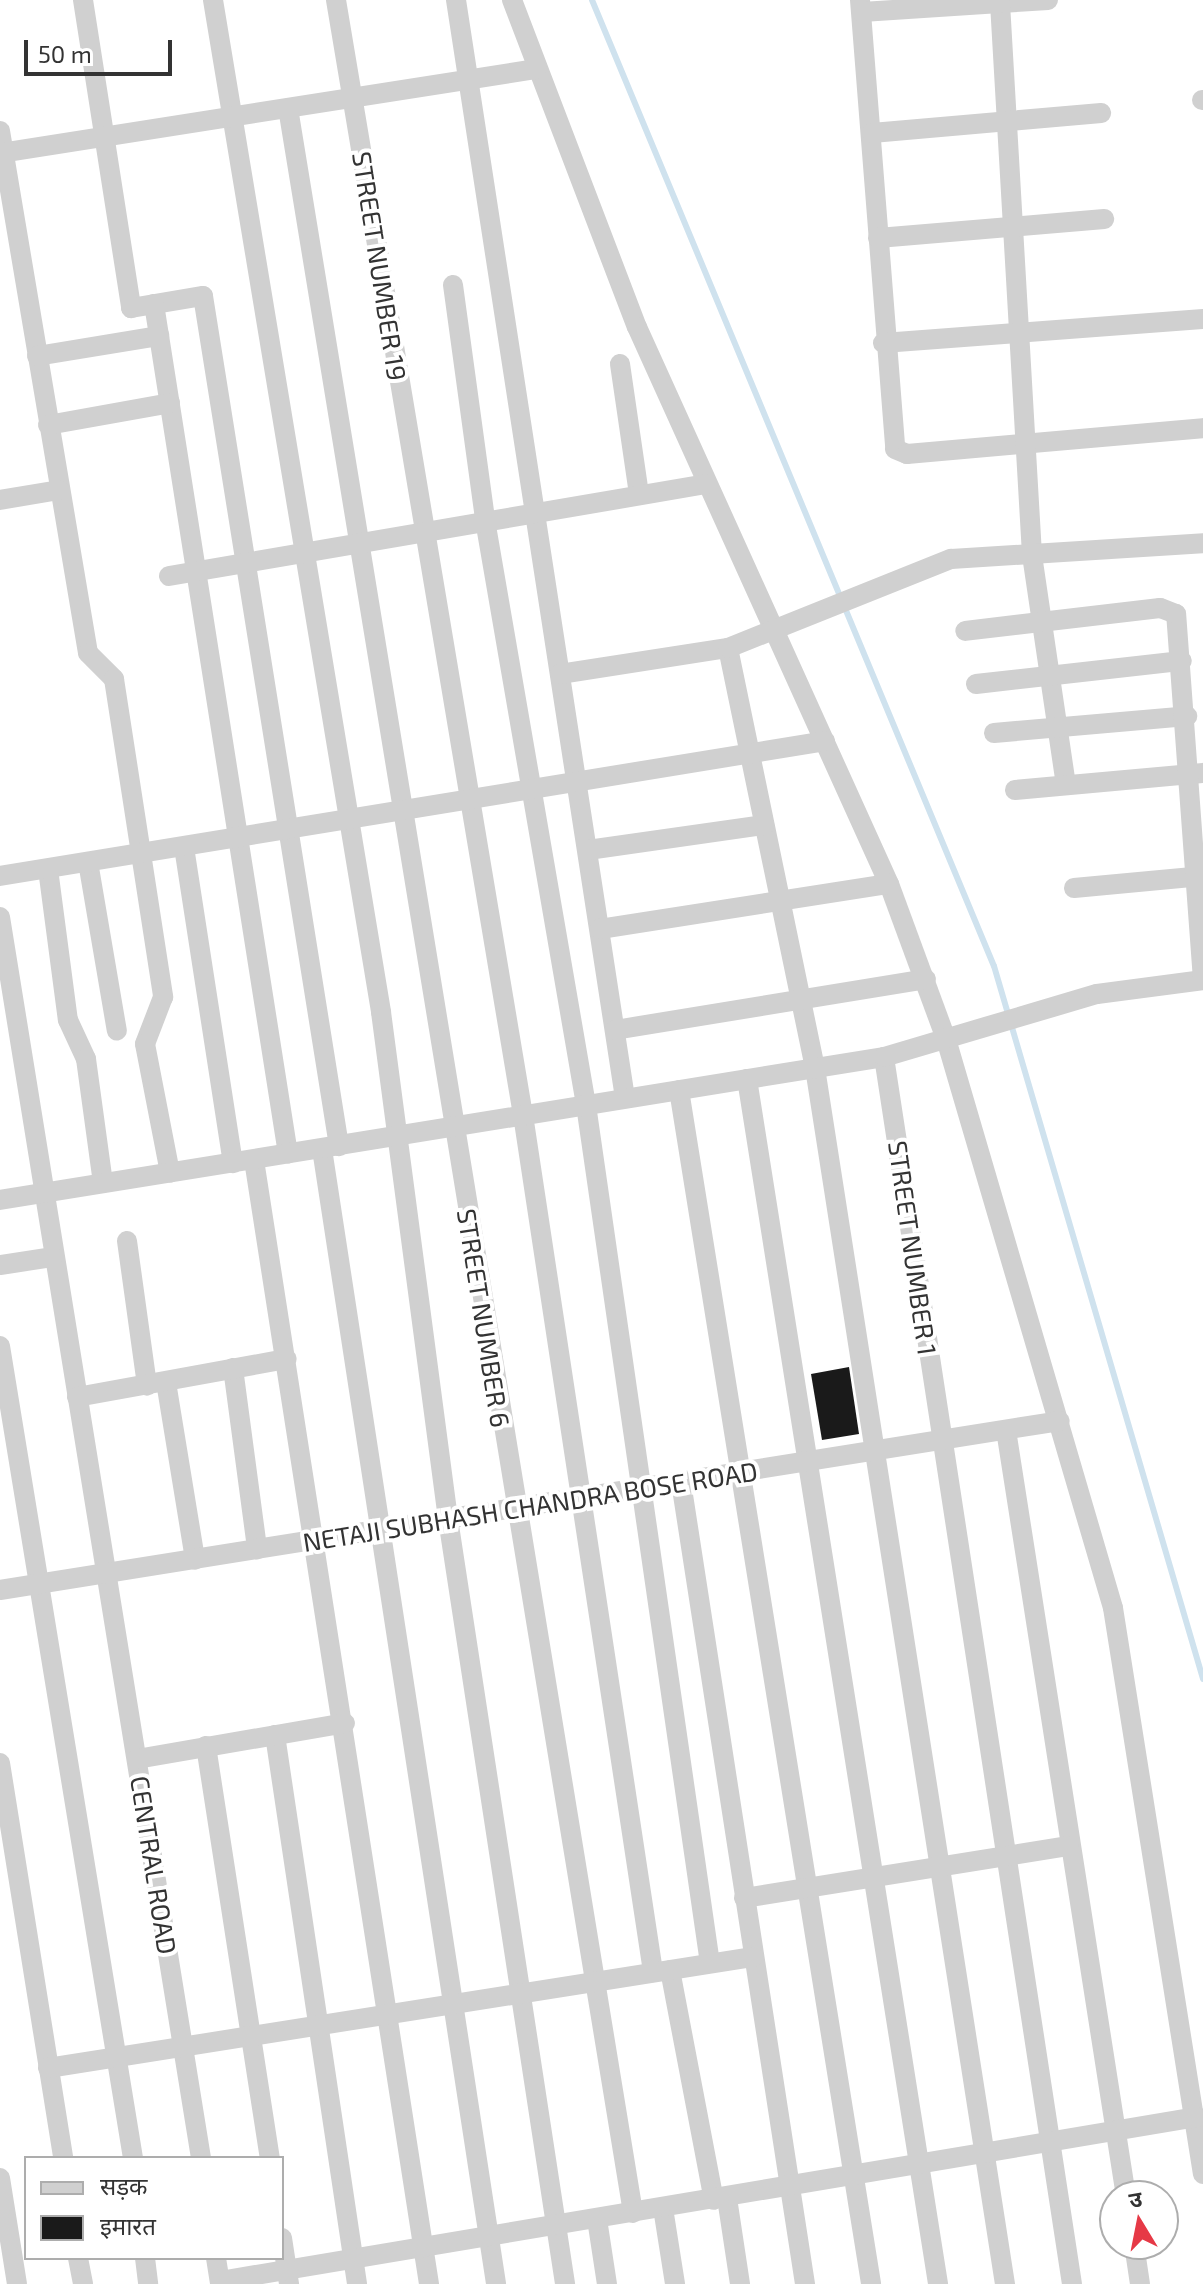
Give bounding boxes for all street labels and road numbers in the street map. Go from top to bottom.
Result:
street label: STREET NUMBER 19 [346,149,414,383]
street label: STREET NUMBER 1 [882,1138,944,1358]
street label: STREET NUMBER 6 [451,1206,517,1430]
street label: NETAJI SUBHASH CHANDRA BOSE ROAD [300,1455,760,1557]
street label: CENTRAL ROAD [124,1773,184,1957]

